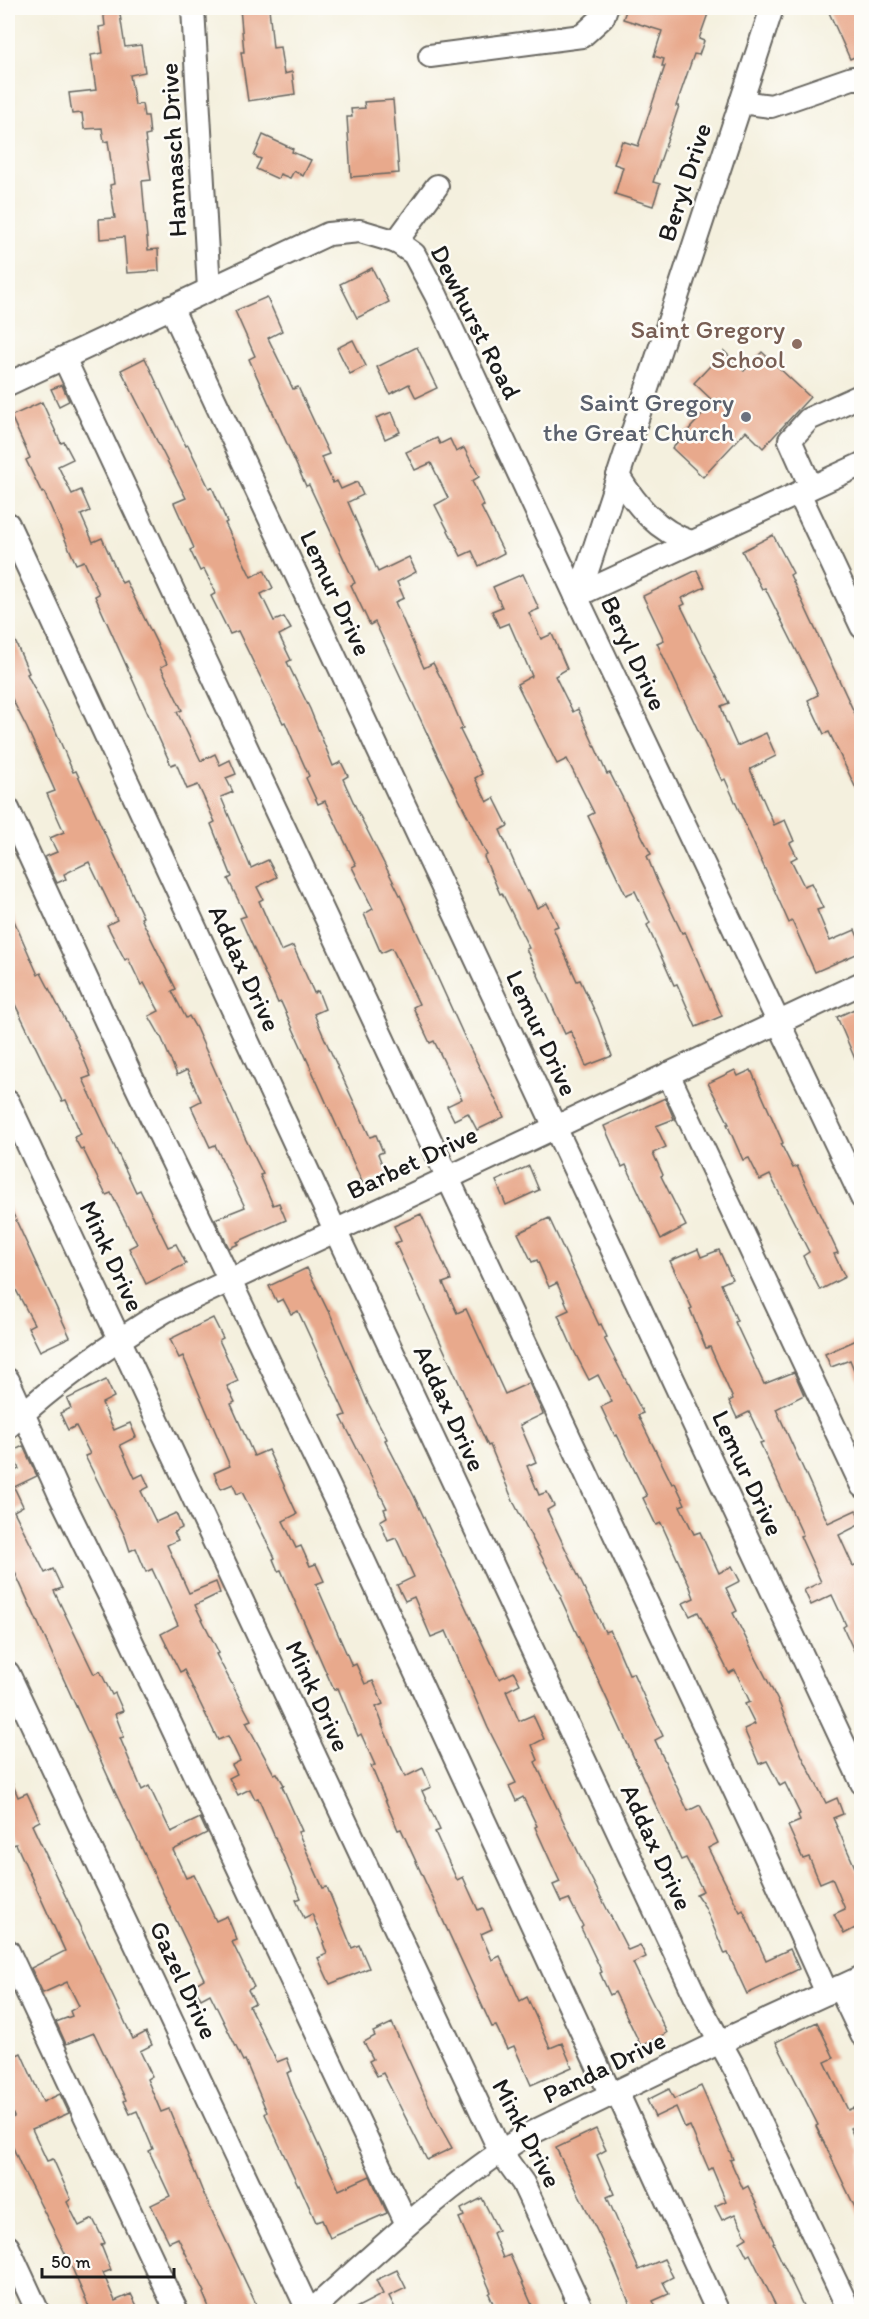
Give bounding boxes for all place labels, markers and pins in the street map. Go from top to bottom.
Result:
place label: Saint Gregory School [630,313,785,375]
marker: Saint Gregory School [790,337,804,351]
place label: Saint Gregory the Great Church [543,386,734,448]
marker: Saint Gregory the Great Church [739,410,753,424]

